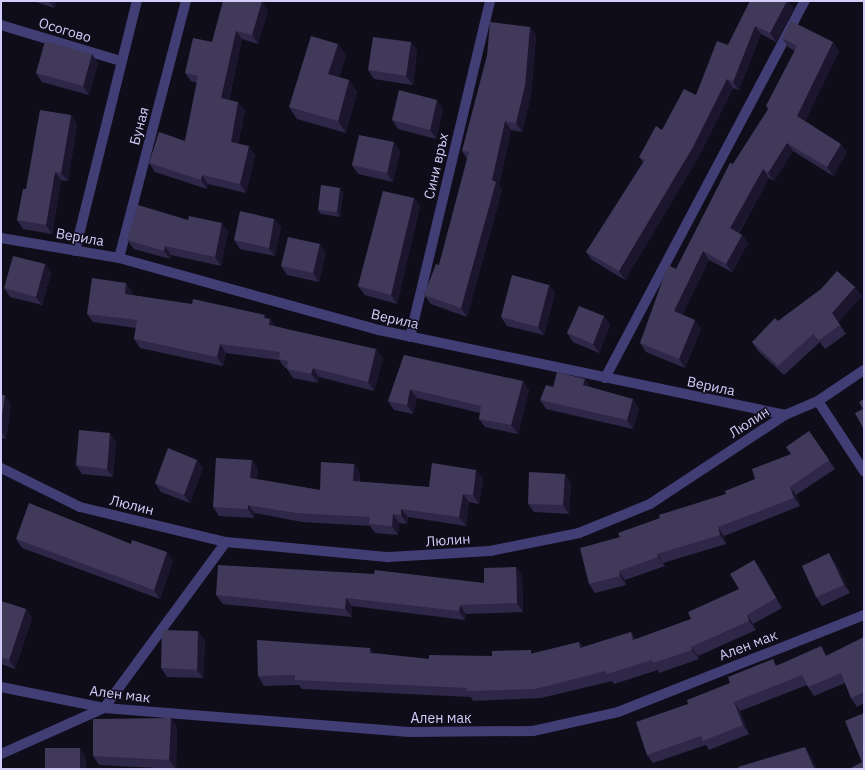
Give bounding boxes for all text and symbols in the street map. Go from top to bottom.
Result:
street label: Осогово [37,14,93,46]
street label: Буная [126,105,152,147]
street label: Сини връх [420,131,452,201]
street label: Верила [55,225,105,249]
street label: Верила [369,305,421,333]
street label: Верила [686,373,736,399]
street label: Люлин [726,403,772,441]
street label: Люлин [108,491,156,519]
street label: Люлин [425,530,471,550]
street label: Ален мак [716,626,780,664]
street label: Ален мак [89,682,151,706]
street label: Ален мак [410,710,472,726]

